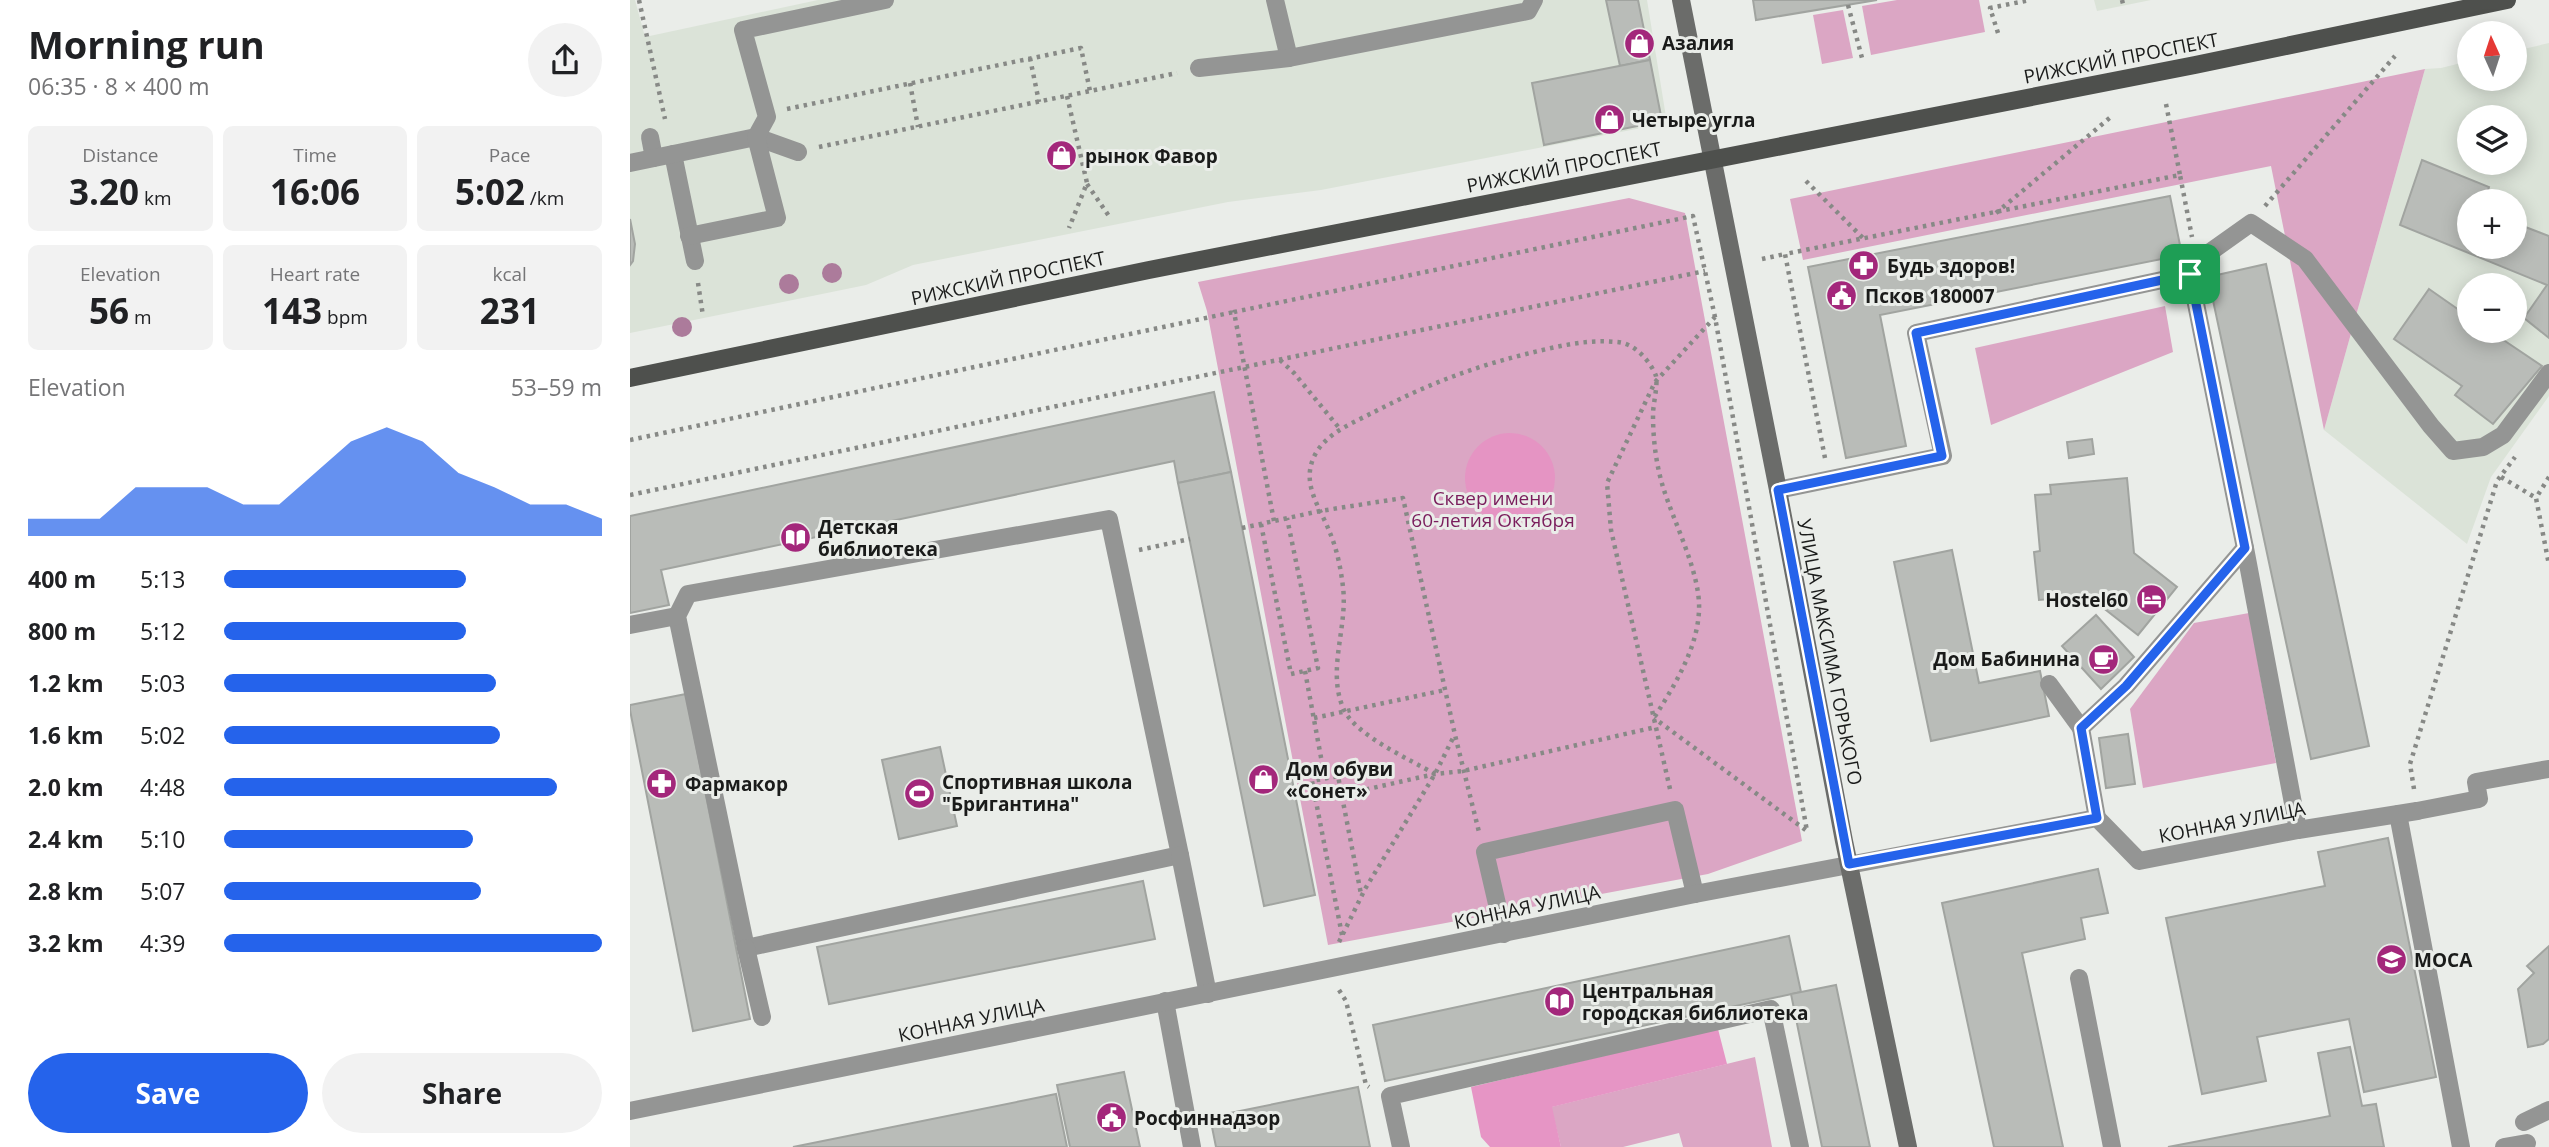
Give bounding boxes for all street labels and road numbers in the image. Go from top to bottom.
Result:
street label: РИЖСКИЙ ПРОСПЕКТ [2021,26,2221,90]
street label: РИЖСКИЙ ПРОСПЕКТ [1464,135,1664,199]
street label: РИЖСКИЙ ПРОСПЕКТ [909,245,1108,311]
street label: УЛИЦА МАКСИМА ГОРЬКОГО [1791,517,1869,787]
street label: КОННАЯ УЛИЦА [2156,795,2308,849]
street label: КОННАЯ УЛИЦА [1451,879,1603,935]
street label: КОННАЯ УЛИЦА [895,992,1047,1048]

